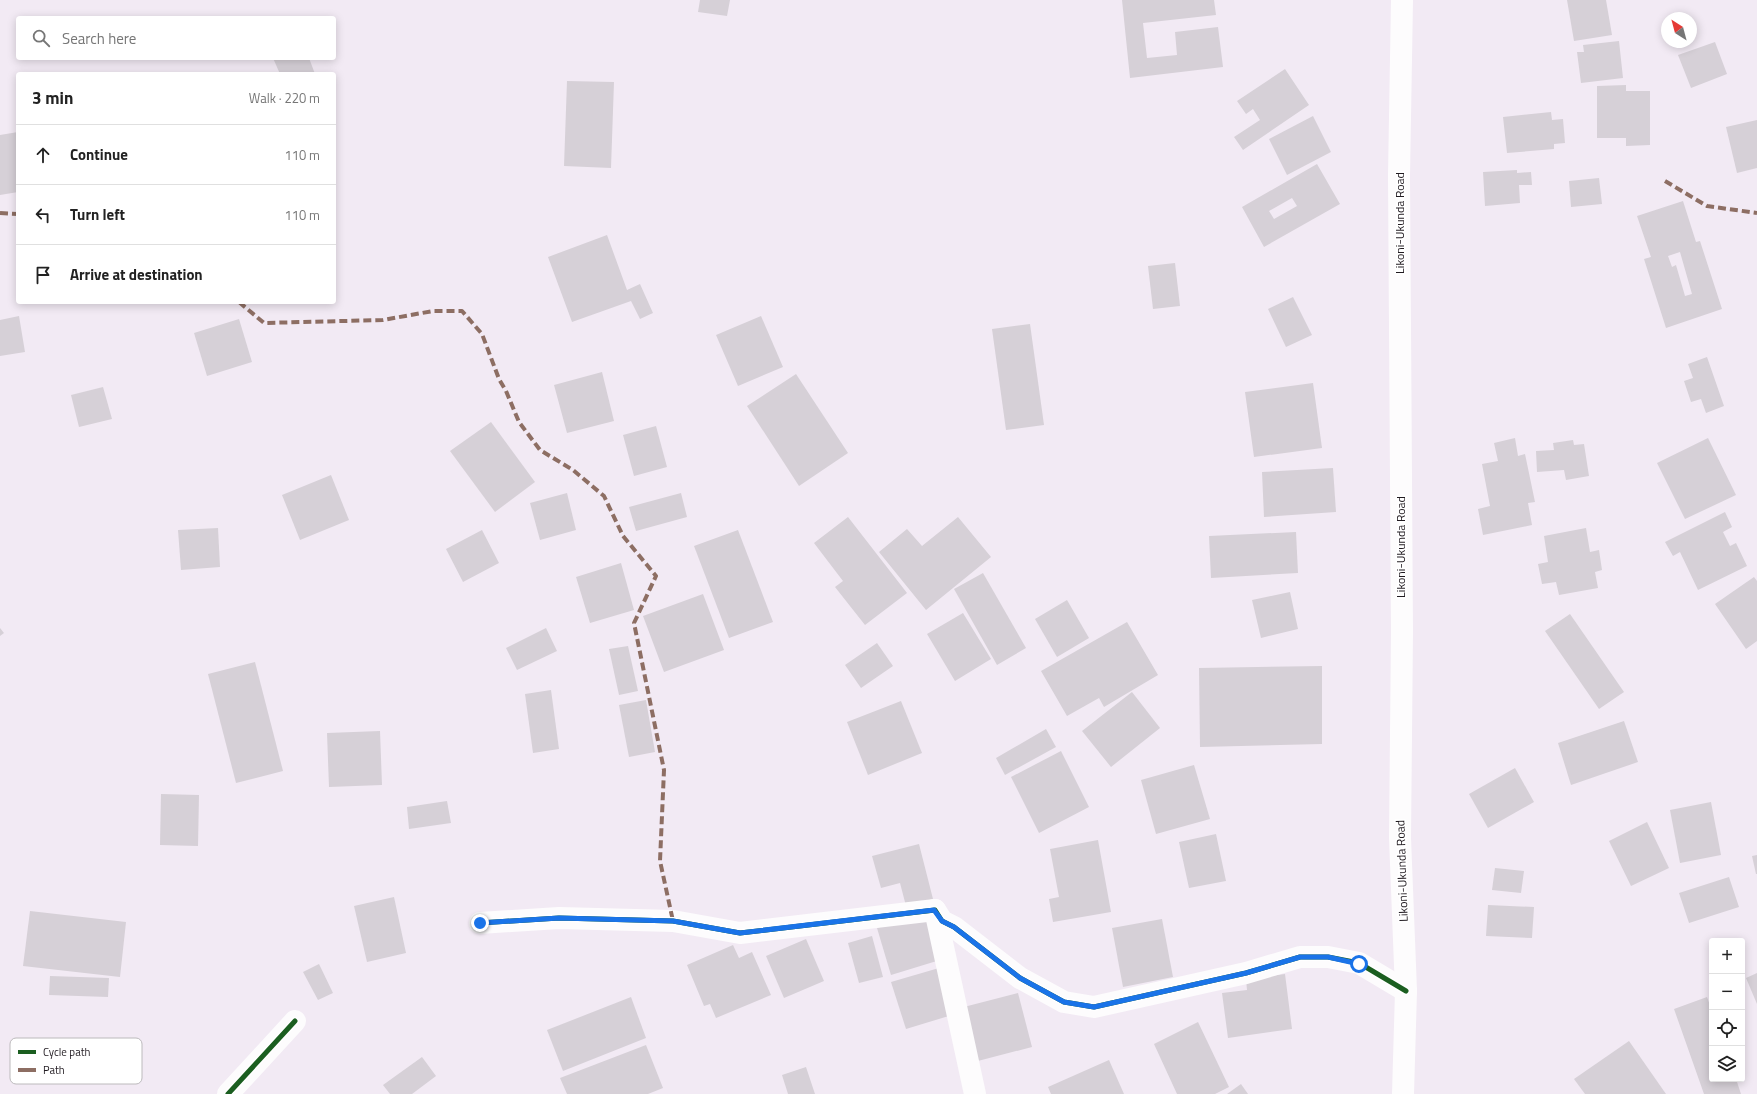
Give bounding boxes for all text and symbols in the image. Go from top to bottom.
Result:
north arrow [1661,12,1697,48]
search box [16,16,336,60]
icon: search [30,27,52,49]
text: Search here [62,27,136,50]
text: 3 min [32,85,73,111]
text: Walk · 220 m [249,88,320,108]
text: Continue [70,143,128,166]
icon: ahead [32,144,54,166]
text: 110 m [284,145,320,165]
street label: Likoni-Ukunda Road [1390,172,1409,274]
text: Turn left [70,203,125,226]
icon: left [32,204,54,226]
text: 110 m [284,205,320,225]
text: Arrive at destination [70,263,203,286]
icon: arrive [32,264,54,286]
street label: Likoni-Ukunda Road [1391,496,1410,598]
street label: Likoni-Ukunda Road [1390,820,1413,922]
route end [471,914,489,932]
map controls [1709,938,1745,1082]
button: + [1709,938,1745,974]
route start [1350,955,1368,973]
button: − [1709,974,1745,1010]
button: locate [1709,1010,1745,1046]
legend [10,1038,142,1084]
text: Cycle path [43,1044,91,1060]
button: layers [1709,1046,1745,1082]
text: Path [43,1062,65,1078]

